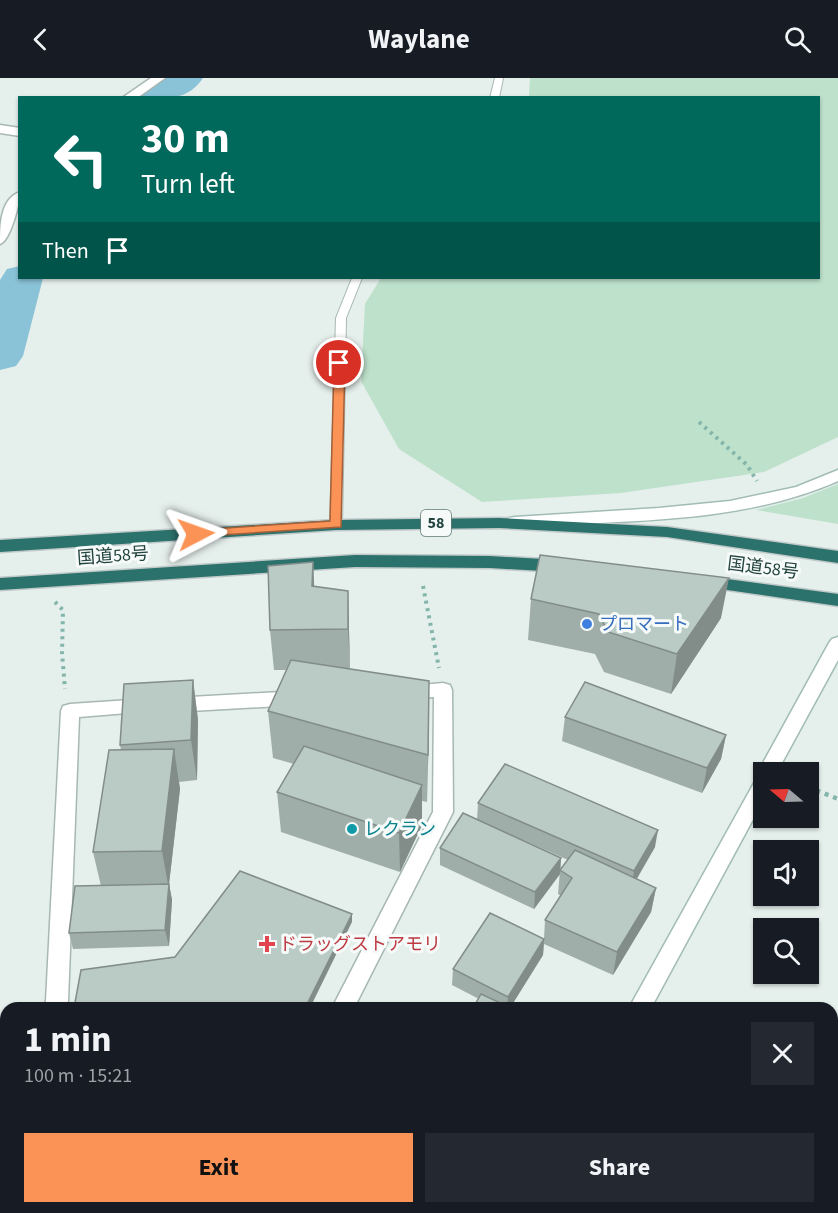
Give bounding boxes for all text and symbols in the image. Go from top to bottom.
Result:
text: Waylane [368,20,470,59]
icon: back [24,23,57,56]
icon: search [781,23,814,56]
text: 30 m [141,109,230,169]
icon: left [42,120,120,198]
text: Turn left [141,165,235,204]
icon: arrive [101,234,134,267]
text: Then [42,235,89,267]
pin [313,337,364,388]
icon: arrive [322,346,355,379]
position arrow [164,502,228,566]
road number: 58 [421,510,451,536]
street label: 国道58号 [76,541,150,571]
street label: 国道58号 [726,551,800,585]
place label: プロマート [599,612,689,637]
marker: プロマート [580,617,594,631]
north arrow [753,762,819,828]
map controls [753,762,819,984]
place label: レクラン [364,817,436,842]
marker: レクラン [345,822,359,836]
button: sound [753,840,819,906]
button: search [753,918,819,984]
place label: ドラッグストアモリ [279,932,441,957]
marker: ドラッグストアモリ [260,937,274,951]
text: 1 min [24,1014,112,1065]
button: close [751,1022,814,1085]
text: 100 m · 15:21 [24,1062,132,1090]
button: Exit [24,1133,413,1202]
button: Share [425,1133,814,1202]

